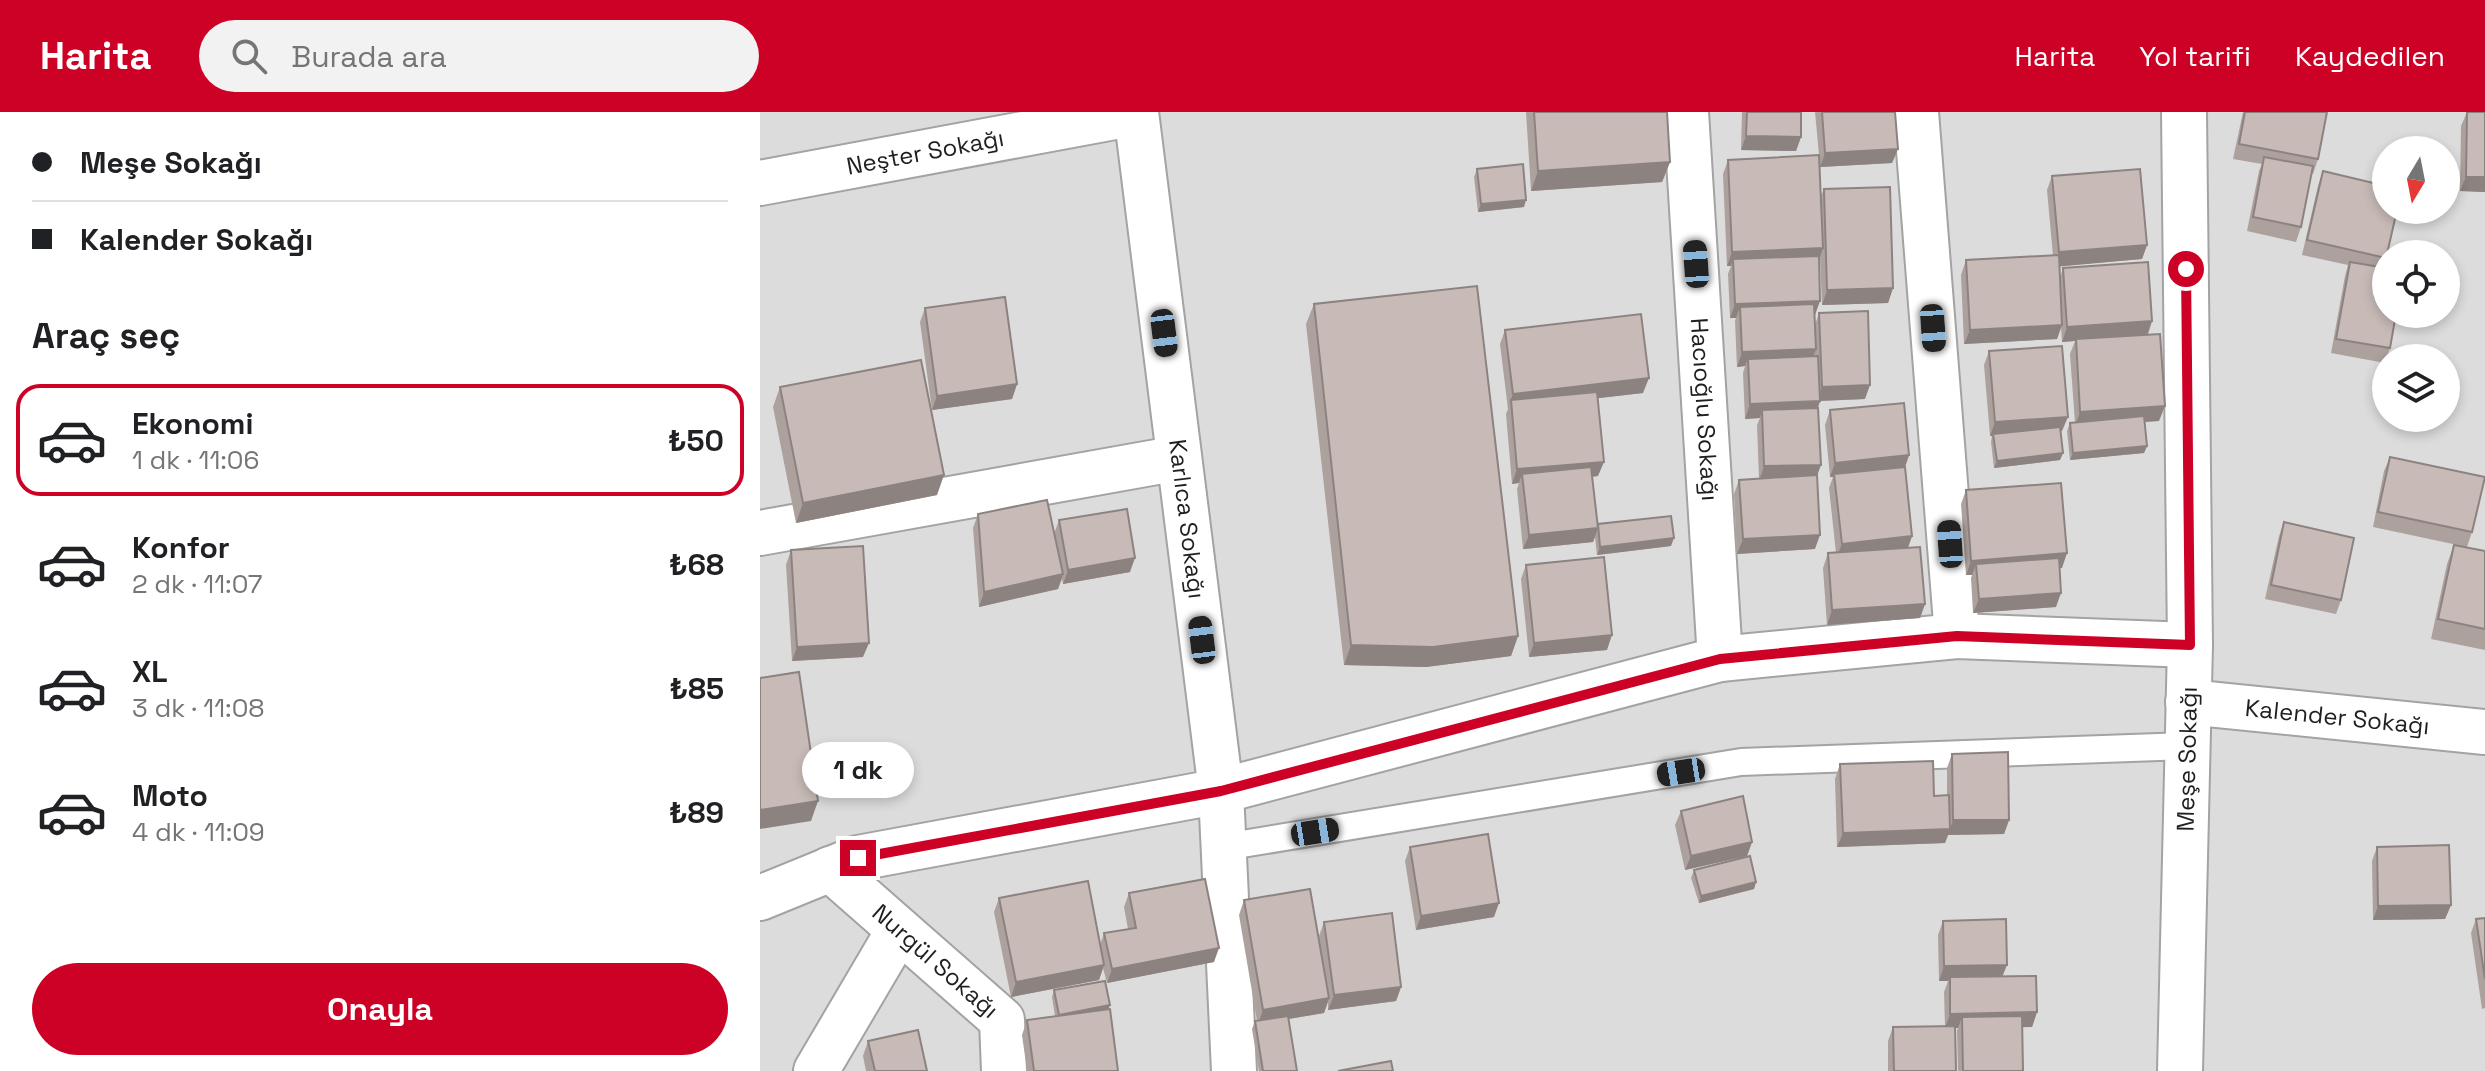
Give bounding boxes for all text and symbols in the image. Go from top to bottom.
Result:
search box [199,20,759,92]
text: Harita [40,32,151,80]
icon: search [227,34,271,78]
text: Burada ara [291,37,447,76]
text: Harita [2015,38,2095,74]
text: Yol tarifi [2139,38,2251,74]
text: Kaydedilen [2295,38,2445,74]
street label: Neşter Sokağı [844,122,1006,182]
north arrow [2372,136,2460,224]
map controls [2372,136,2460,432]
text: Meşe Sokağı [80,143,262,182]
text: Kalender Sokağı [80,220,313,259]
car [1682,239,1710,289]
button: locate [2372,240,2460,328]
route start [2168,251,2204,287]
car [1919,303,1947,353]
car [1149,308,1179,358]
text: Araç seç [32,313,180,359]
street label: Hacıoğlu Sokağı [1684,317,1726,502]
button: layers [2372,344,2460,432]
icon: car [36,404,108,476]
text: Ekonomi [132,404,253,443]
text: ₺50 [668,421,724,460]
street label: Karlıca Sokağı [1162,437,1213,600]
text: 1 dk · 11:06 [132,443,259,477]
car [1936,519,1964,569]
icon: car [36,528,108,600]
text: Konfor [132,528,230,567]
text: ₺68 [669,545,724,584]
text: 2 dk · 11:07 [132,567,263,601]
car [1187,615,1217,665]
icon: car [36,652,108,724]
text: XL [132,652,168,691]
text: ₺85 [669,669,724,708]
street label: Meşe Sokağı [2170,686,2204,832]
text: 3 dk · 11:08 [132,691,265,725]
street label: Kalender Sokağı [2244,692,2431,741]
callout: 1 dk [802,742,914,798]
text: 1 dk [833,753,883,787]
car [1655,756,1707,788]
icon: car [36,776,108,848]
text: Moto [132,776,208,815]
text: ₺89 [669,793,724,832]
text: 4 dk · 11:09 [132,815,265,849]
car [1289,816,1341,848]
route end [840,840,876,876]
street label: Nurgül Sokağı [866,897,1005,1025]
button: Onayla [32,963,728,1055]

